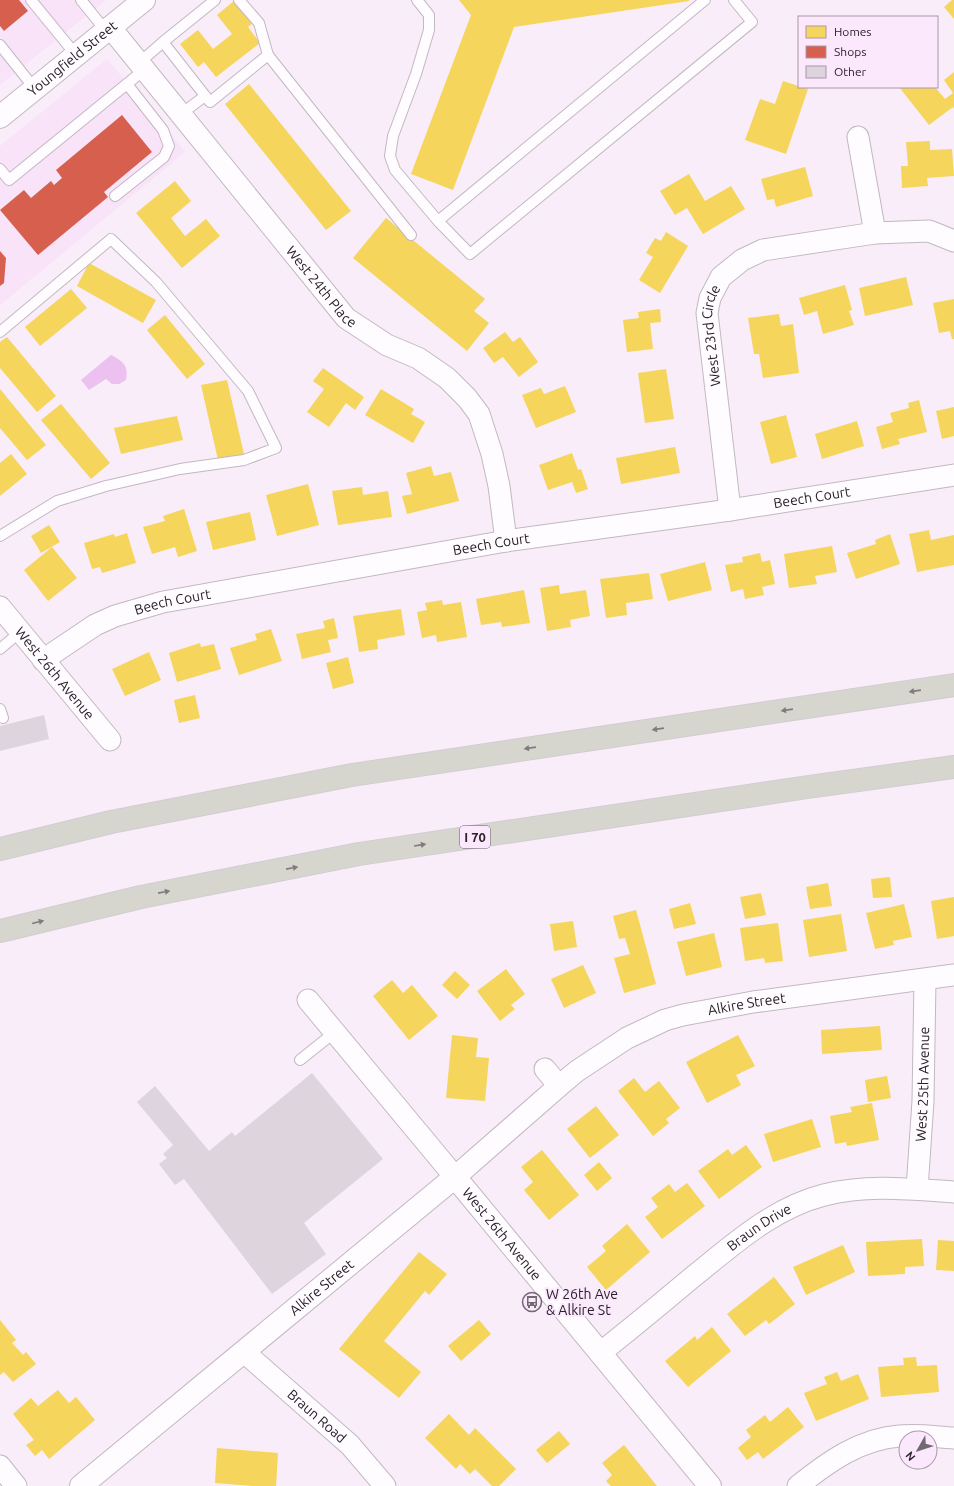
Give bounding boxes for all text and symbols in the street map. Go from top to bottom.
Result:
legend [798,16,938,88]
street label: Youngfield Street [24,17,120,99]
text: Homes [834,25,872,38]
text: Shops [834,45,866,58]
text: Other [834,65,867,78]
street label: West 24th Place [283,243,360,331]
street label: West 23rd Circle [699,282,724,387]
street label: Beech Court [772,483,852,511]
street label: Beech Court [452,530,531,558]
street label: Beech Court [132,586,212,618]
street label: West 26th Avenue [12,624,98,723]
one-way arrow [909,688,921,694]
one-way arrow [781,707,793,713]
one-way arrow [652,726,664,732]
one-way arrow [524,745,536,751]
road number: I 70 [460,826,490,848]
one-way arrow [414,842,426,848]
one-way arrow [286,864,298,870]
one-way arrow [158,889,171,895]
one-way arrow [32,919,44,925]
street label: Alkire Street [706,990,787,1018]
street label: West 25th Avenue [912,1027,932,1142]
street label: West 26th Avenue [459,1185,545,1283]
street label: Braun Drive [724,1200,794,1254]
street label: Alkire Street [286,1256,357,1318]
place label: W 26th Ave & Alkire St [546,1286,618,1318]
bus stop icon: W 26th Ave & Alkire St [521,1291,543,1313]
street label: Braun Road [284,1386,350,1446]
north arrow [898,1430,938,1470]
text: N [903,1449,917,1463]

